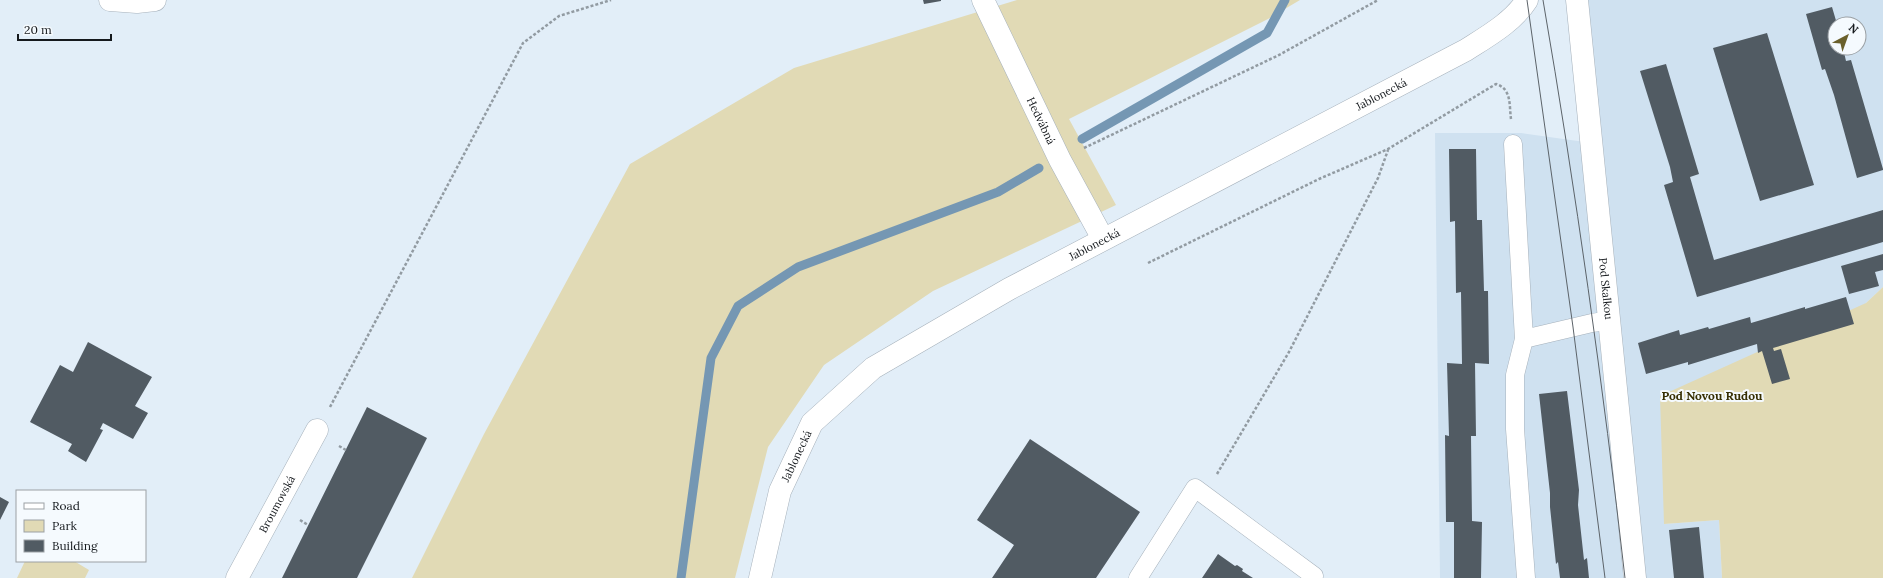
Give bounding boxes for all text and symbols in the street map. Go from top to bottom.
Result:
scale bar [18,16,111,42]
north arrow [1827,16,1867,56]
text: N [1846,20,1862,37]
text: 20 m [24,22,52,37]
street label: Jablonecká [1353,75,1409,114]
street label: Hedvábná [1024,95,1059,147]
street label: Jablonecká [1065,225,1122,264]
street label: Pod Skalkou [1596,257,1616,321]
district label: Pod Novou Rudou [1662,388,1763,403]
street label: Jablonecká [778,428,815,485]
street label: Broumovská [256,473,298,535]
legend [16,490,146,562]
text: Road [52,498,80,513]
text: Park [52,518,78,533]
text: Building [52,538,98,553]

